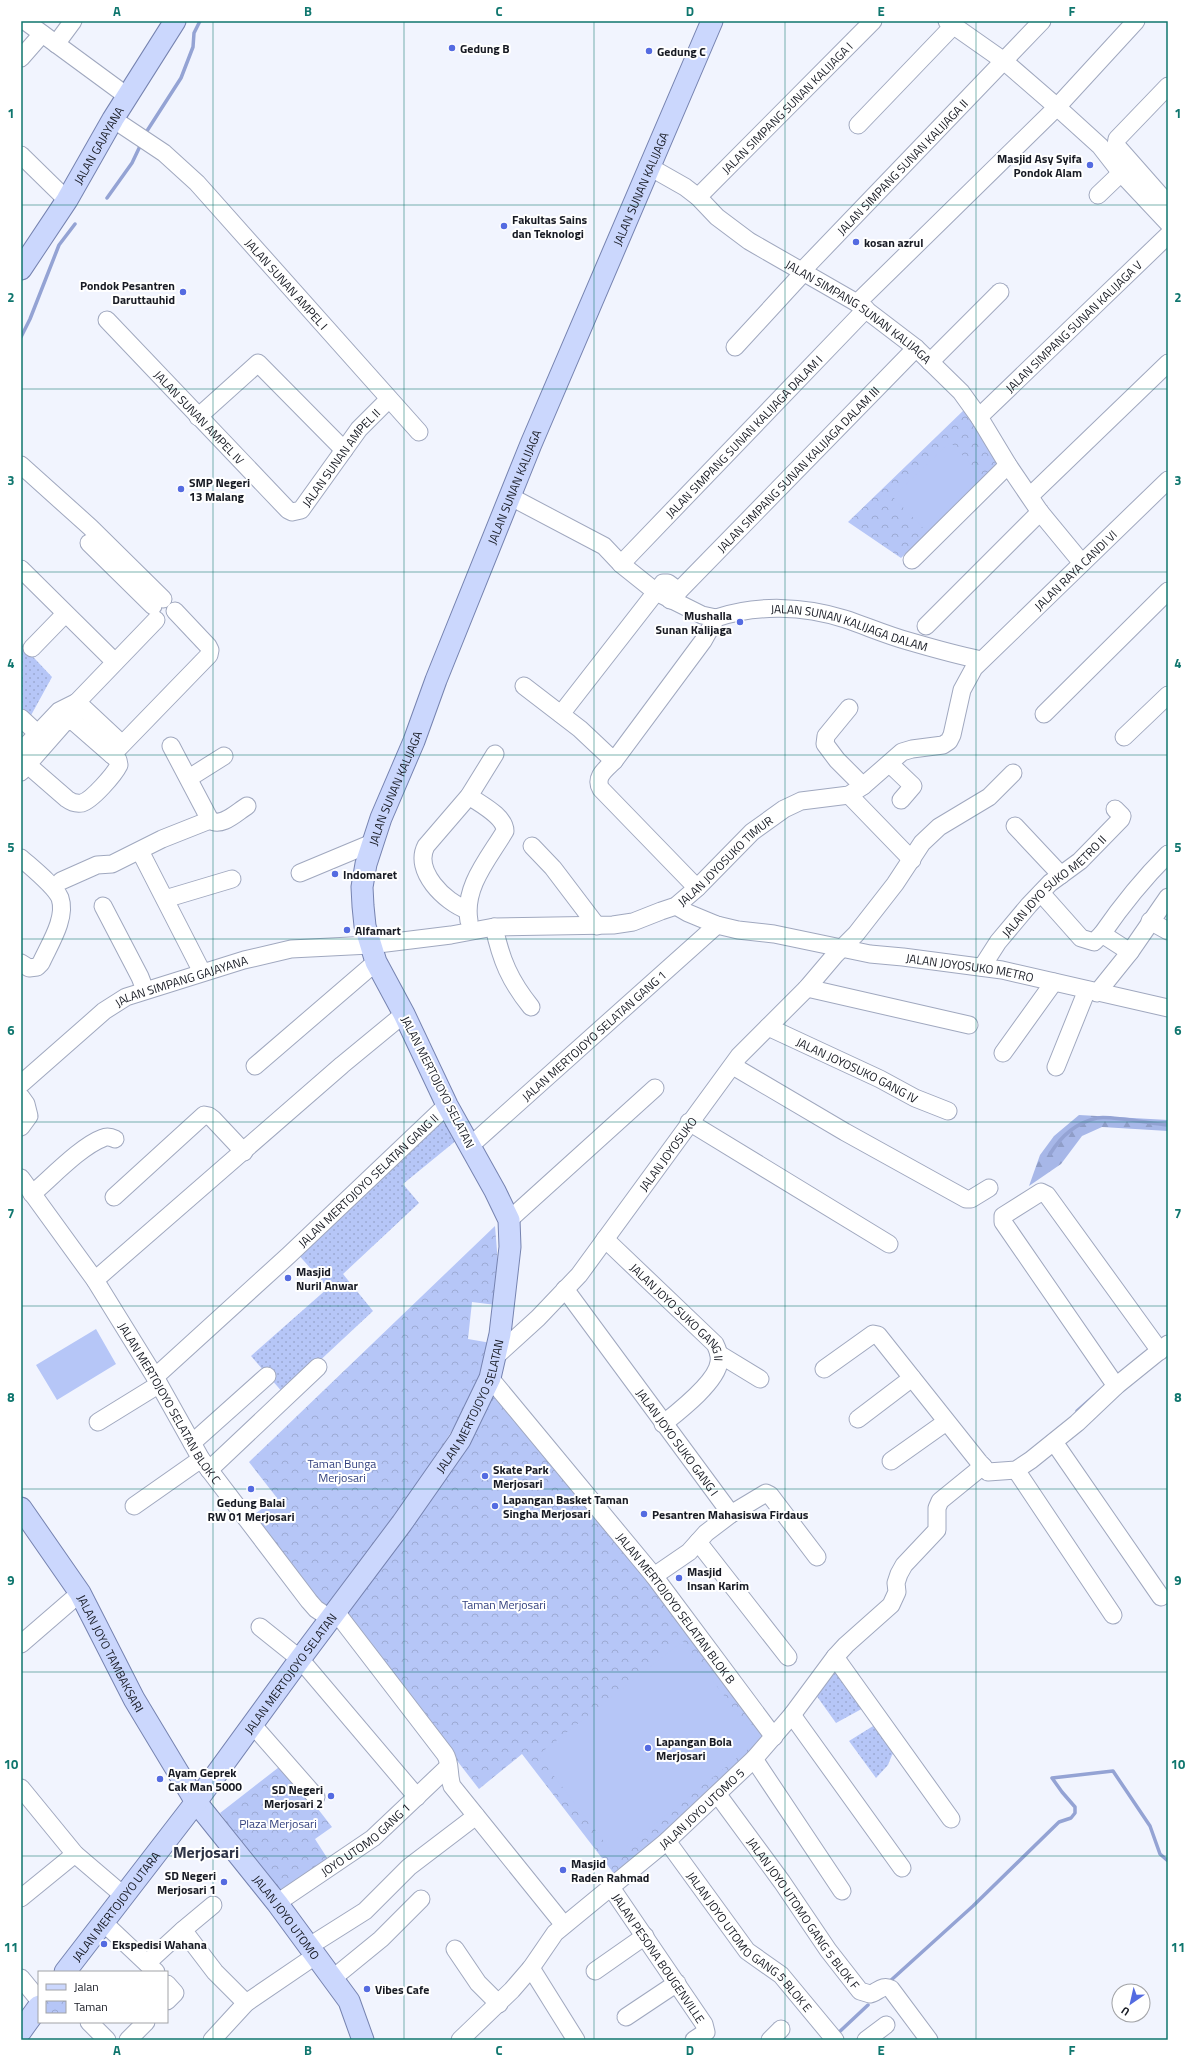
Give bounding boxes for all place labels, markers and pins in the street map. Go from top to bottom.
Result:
place label: Gedung B [460,39,510,58]
place label: Gedung C [657,42,706,61]
marker: Gedung B [447,43,457,53]
marker: Gedung C [644,46,654,56]
place label: Masjid Asy Syifa Pondok Alam [997,149,1082,182]
marker: Masjid Asy Syifa Pondok Alam [1085,160,1095,170]
place label: Fakultas Sains dan Teknologi [512,210,588,243]
marker: Fakultas Sains dan Teknologi [499,221,509,231]
place label: kosan azrul [864,233,923,252]
marker: kosan azrul [851,237,861,247]
place label: Pondok Pesantren Daruttauhid [80,276,175,309]
marker: Pondok Pesantren Daruttauhid [178,287,188,297]
place label: SMP Negeri 13 Malang [189,473,250,506]
marker: SMP Negeri 13 Malang [176,484,186,494]
place label: Mushalla Sunan Kalijaga [655,606,732,639]
marker: Mushalla Sunan Kalijaga [735,617,745,627]
place label: Indomaret [343,865,398,884]
marker: Indomaret [330,869,340,879]
place label: Alfamart [355,921,402,940]
marker: Alfamart [342,925,352,935]
place label: Masjid Nuril Anwar [296,1262,359,1295]
marker: Masjid Nuril Anwar [283,1273,293,1283]
place label: Skate Park Merjosari [493,1460,550,1493]
marker: Skate Park Merjosari [480,1471,490,1481]
marker: Gedung Balai RW 01 Merjosari [246,1484,256,1494]
place label: Lapangan Basket Taman Singha Merjosari [503,1490,629,1523]
place label: Gedung Balai RW 01 Merjosari [208,1493,294,1526]
marker: Lapangan Basket Taman Singha Merjosari [490,1501,500,1511]
place label: Pesantren Mahasiswa Firdaus [652,1505,809,1524]
marker: Pesantren Mahasiswa Firdaus [639,1509,649,1519]
place label: Masjid Insan Karim [687,1562,749,1595]
marker: Masjid Insan Karim [674,1573,684,1583]
place label: Lapangan Bola Merjosari [656,1732,732,1765]
marker: Lapangan Bola Merjosari [643,1743,653,1753]
place label: Ayam Geprek Cak Man 5000 [168,1763,242,1796]
marker: Ayam Geprek Cak Man 5000 [155,1774,165,1784]
place label: SD Negeri Merjosari 2 [264,1780,323,1813]
marker: SD Negeri Merjosari 2 [326,1791,336,1801]
place label: Masjid Raden Rahmad [571,1854,649,1887]
marker: Masjid Raden Rahmad [558,1865,568,1875]
place label: SD Negeri Merjosari 1 [157,1866,216,1899]
marker: SD Negeri Merjosari 1 [219,1877,229,1887]
place label: Ekspedisi Wahana [112,1935,207,1954]
marker: Ekspedisi Wahana [99,1939,109,1949]
place label: Vibes Cafe [375,1980,429,1999]
marker: Vibes Cafe [362,1984,372,1994]

